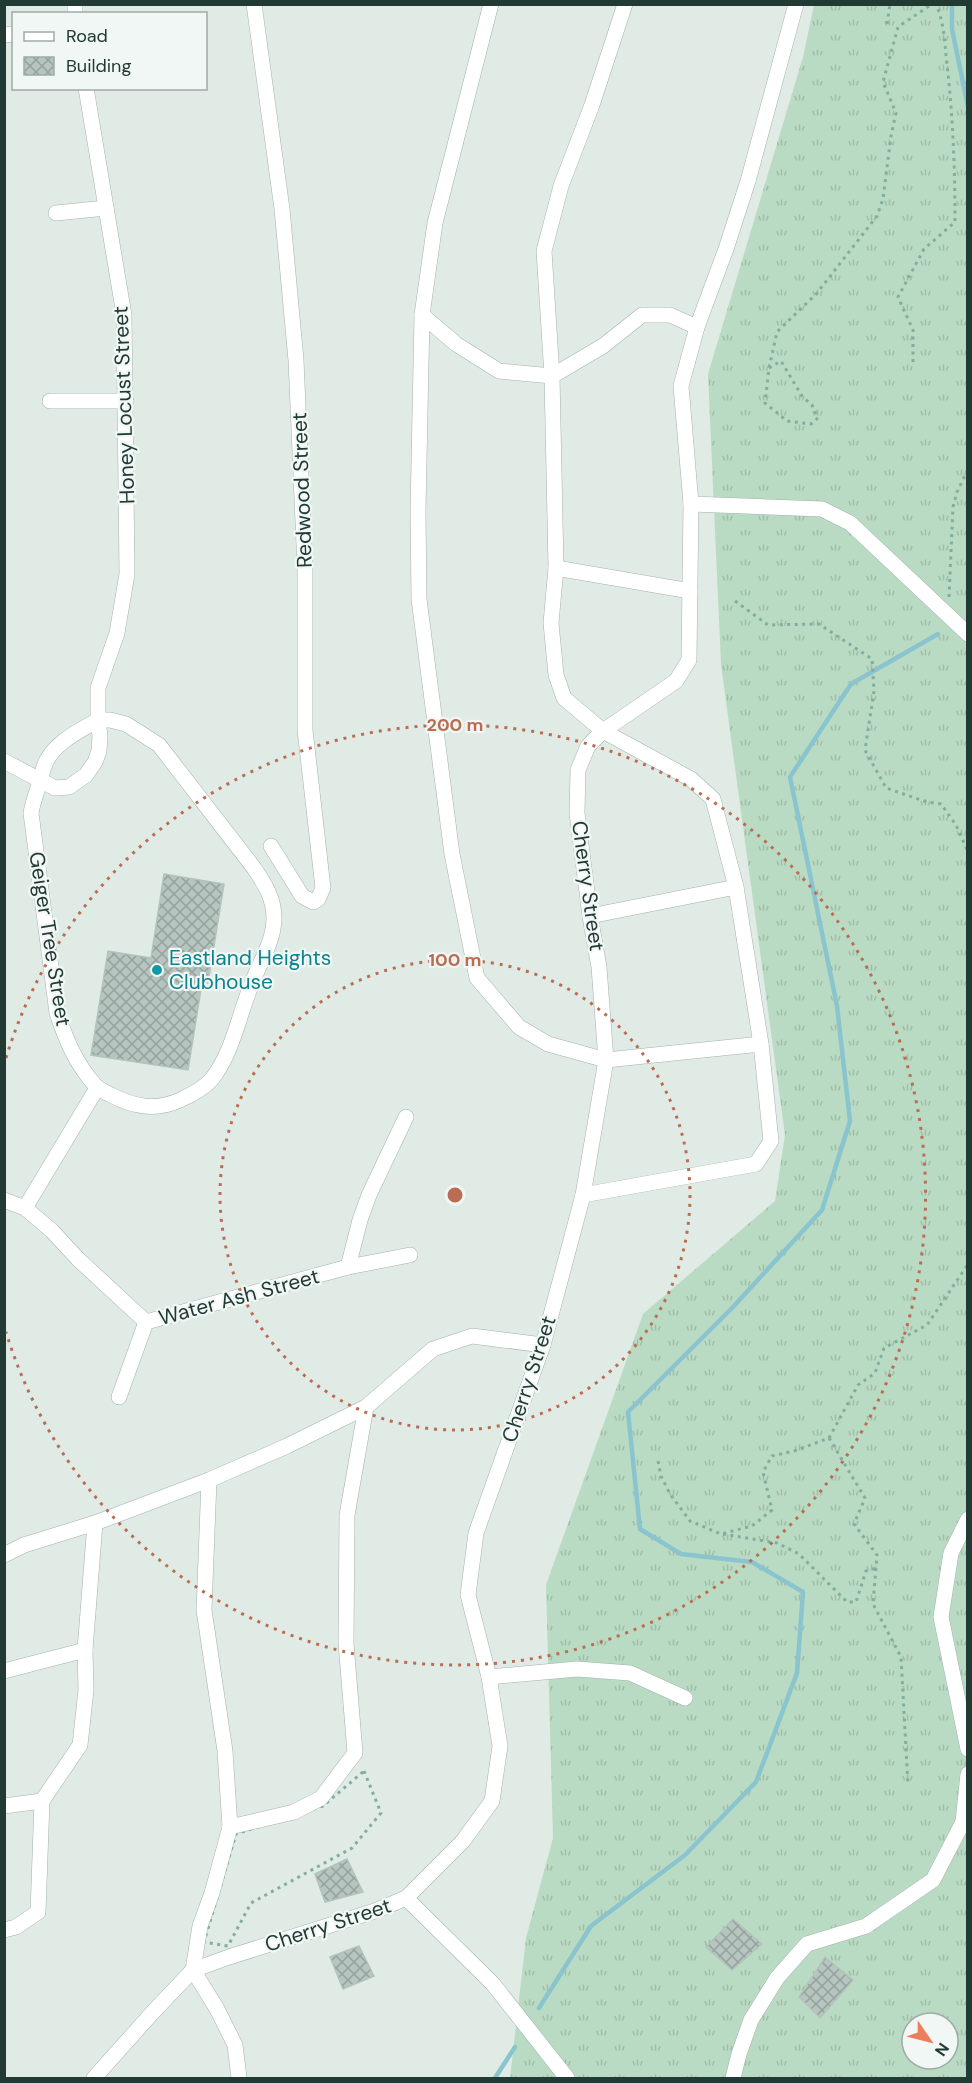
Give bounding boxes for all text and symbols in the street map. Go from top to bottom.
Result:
legend [12,12,207,90]
text: Road [66,24,108,48]
text: Building [66,54,131,78]
street label: Honey Locust Street [107,306,141,504]
street label: Redwood Street [285,412,319,568]
text: 200 m [427,713,483,737]
street label: Cherry Street [565,819,611,953]
street label: Geiger Tree Street [22,850,78,1028]
place label: Eastland Heights Clubhouse [169,944,331,996]
text: 100 m [428,948,482,972]
marker: Eastland Heights Clubhouse [150,963,164,977]
centre of rings [445,1185,465,1205]
street label: Water Ash Street [156,1262,322,1332]
street label: Cherry Street [495,1312,563,1446]
street label: Cherry Street [261,1891,395,1959]
north arrow [900,2011,960,2071]
text: N [930,2039,954,2060]

